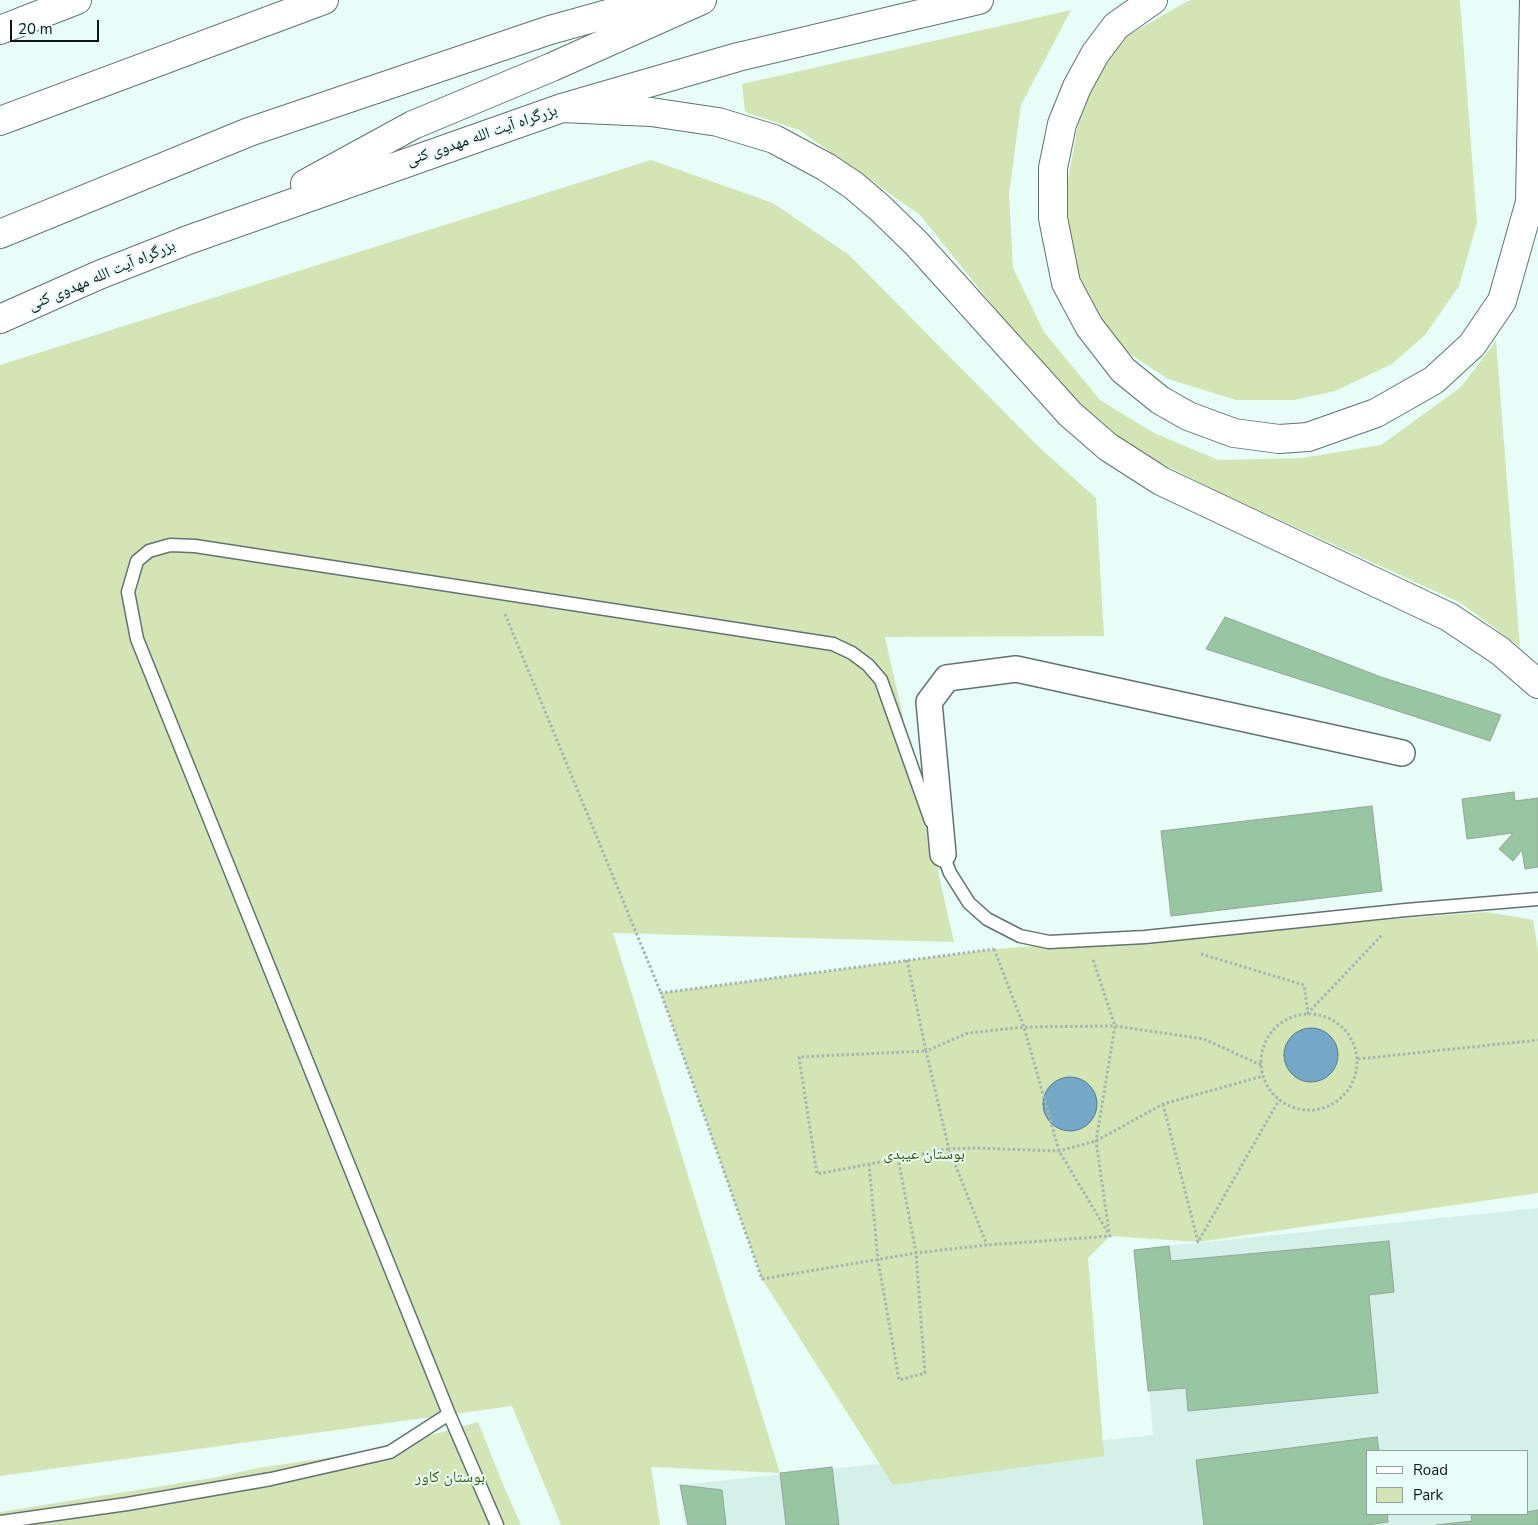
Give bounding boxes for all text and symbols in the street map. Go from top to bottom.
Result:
scale bar [12,10,101,42]
text: 20 m [18,19,53,39]
street label: بزرگراه آیت الله مهدوی کنی [404,101,560,171]
street label: بزرگراه آیت الله مهدوی کنی [25,236,179,316]
park label: بوستان عیبدی [883,1145,965,1165]
legend [1366,1450,1528,1515]
text: Road [1413,1460,1448,1480]
park label: بوستان کاور [415,1468,485,1488]
text: Park [1413,1485,1443,1505]

